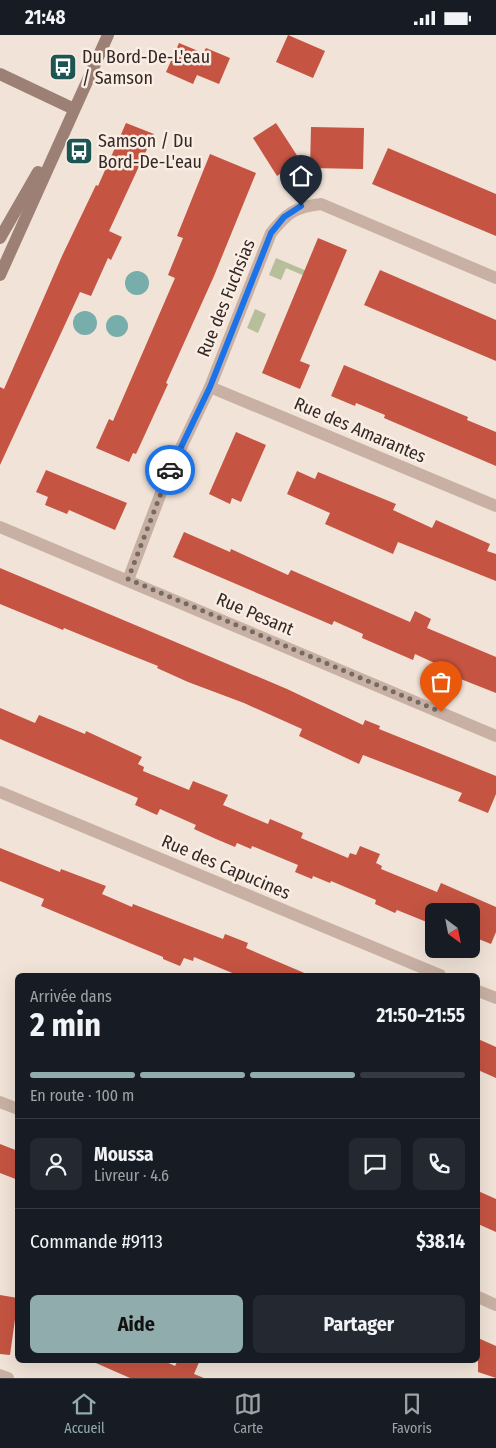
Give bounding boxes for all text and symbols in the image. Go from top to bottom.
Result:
text: 21:48 [25,6,66,29]
place label: Du Bord-De-L'eau / Samson [82,46,210,89]
bus stop icon: Du Bord-De-L'eau / Samson [48,52,78,82]
place label: Samson / Du Bord-De-L'eau [98,130,202,173]
bus stop icon: Samson / Du Bord-De-L'eau [64,136,94,166]
pin [280,155,322,206]
icon: home [287,162,315,190]
street label: Rue des Fuchsias [192,236,260,360]
street label: Rue des Amarantes [291,392,430,468]
courier [145,445,195,495]
icon: car [156,456,184,484]
street label: Rue Pesant [213,588,297,640]
pin [420,661,462,712]
icon: bag [427,668,455,696]
street label: Rue des Capucines [158,830,294,904]
north arrow [425,903,480,957]
map controls [425,903,480,958]
text: Arrivée dans [30,987,112,1006]
text: 21:50–21:55 [377,1004,465,1027]
text: 2 min [30,1006,101,1044]
text: En route · 100 m [30,1086,134,1105]
button: person [30,1138,82,1190]
button: chat [349,1138,401,1190]
button: phone [413,1138,465,1190]
text: Moussa [94,1143,154,1166]
text: Livreur · 4.6 [94,1166,169,1185]
text: Commande #9113 [30,1230,163,1253]
text: $38.14 [416,1230,465,1253]
button: Aide [30,1295,243,1353]
button: Partager [253,1295,465,1353]
tab: Accueil [64,1390,105,1437]
tab: Carte [233,1390,263,1437]
tab: Favoris [392,1390,432,1437]

